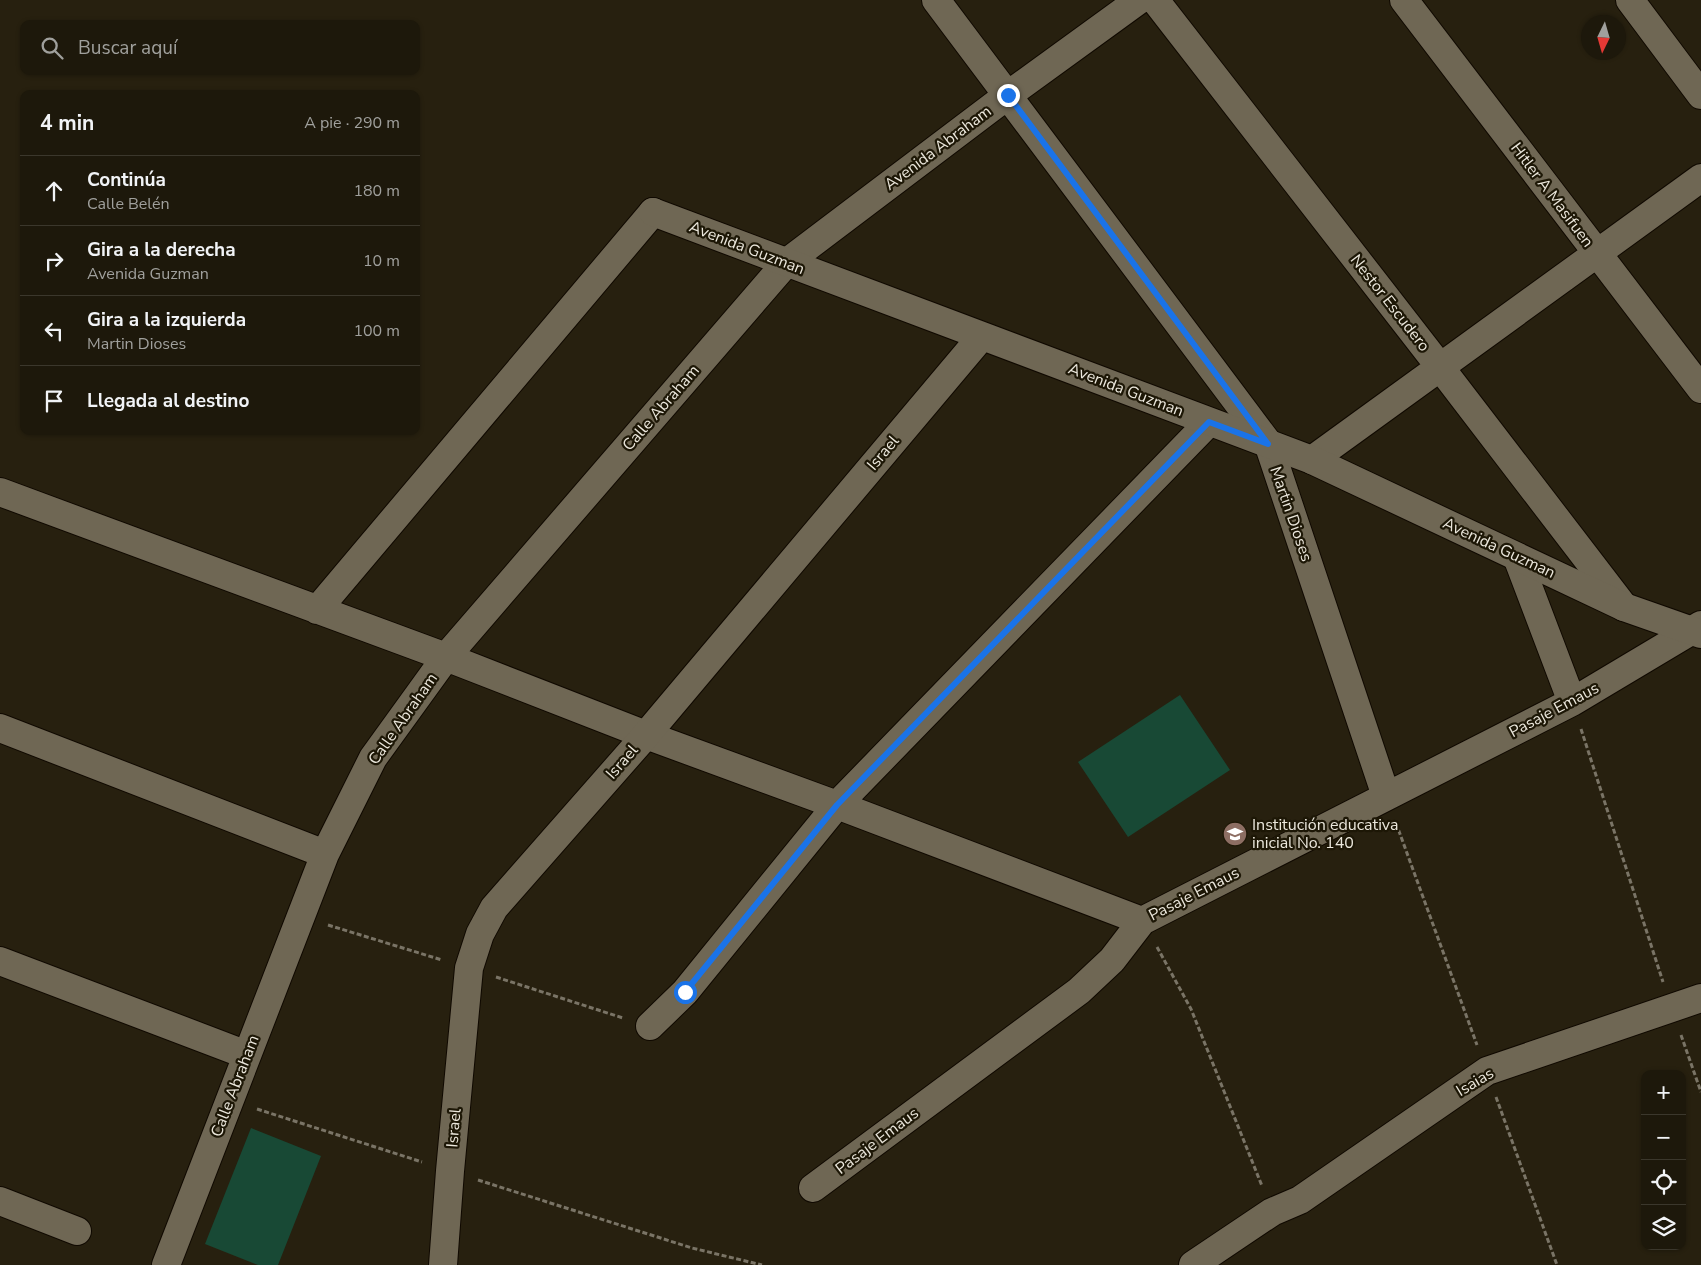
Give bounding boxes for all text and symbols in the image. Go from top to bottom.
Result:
north arrow [1581,15,1626,60]
search box [20,20,420,75]
icon: search [38,34,66,62]
text: Buscar aquí [78,35,177,61]
route end [997,84,1020,107]
street label: Avenida Abraham [880,100,996,196]
text: 4 min [40,109,94,137]
text: A pie · 290 m [304,112,400,134]
street label: Hitler A Masifuen [1505,138,1599,252]
text: Continúa [87,167,166,193]
icon: ahead [40,177,68,205]
text: 180 m [353,180,400,202]
text: Calle Belén [87,193,170,215]
street label: Avenida Guzman [686,216,808,280]
text: Gira a la derecha [87,237,236,263]
icon: right [40,247,68,275]
text: 10 m [363,250,400,272]
street label: Nestor Escudero [1345,250,1435,356]
text: Avenida Guzman [87,263,209,285]
text: Gira a la izquierda [87,307,246,333]
icon: left [40,317,68,345]
text: 100 m [353,320,400,342]
text: Martin Dioses [87,333,186,355]
street label: Avenida Guzman [1065,358,1187,422]
street label: Calle Abraham [617,360,705,456]
icon: arrive [40,387,68,415]
text: Llegada al destino [87,388,249,414]
street label: Israel [862,431,904,475]
street label: Martin Dioses [1264,464,1318,564]
street label: Avenida Guzman [1439,512,1559,584]
street label: Calle Abraham [363,669,443,769]
street label: Pasaje Emaus [1505,677,1603,743]
street label: Israel [601,740,643,784]
place label: Institución educativa inicial No. 140 [1252,814,1398,854]
school or university icon: Institución educativa inicial No. 140 [1222,821,1248,847]
street label: Pasaje Emaus [1145,862,1243,926]
route start [674,981,697,1004]
street label: Calle Abraham [205,1032,265,1140]
street label: Isaias [1452,1062,1498,1102]
map controls [1641,1070,1686,1250]
button: + [1641,1070,1686,1115]
street label: Pasaje Emaus [831,1102,923,1180]
street label: Israel [441,1107,467,1148]
button: − [1641,1115,1686,1160]
button: locate [1641,1160,1686,1205]
button: layers [1641,1205,1686,1250]

